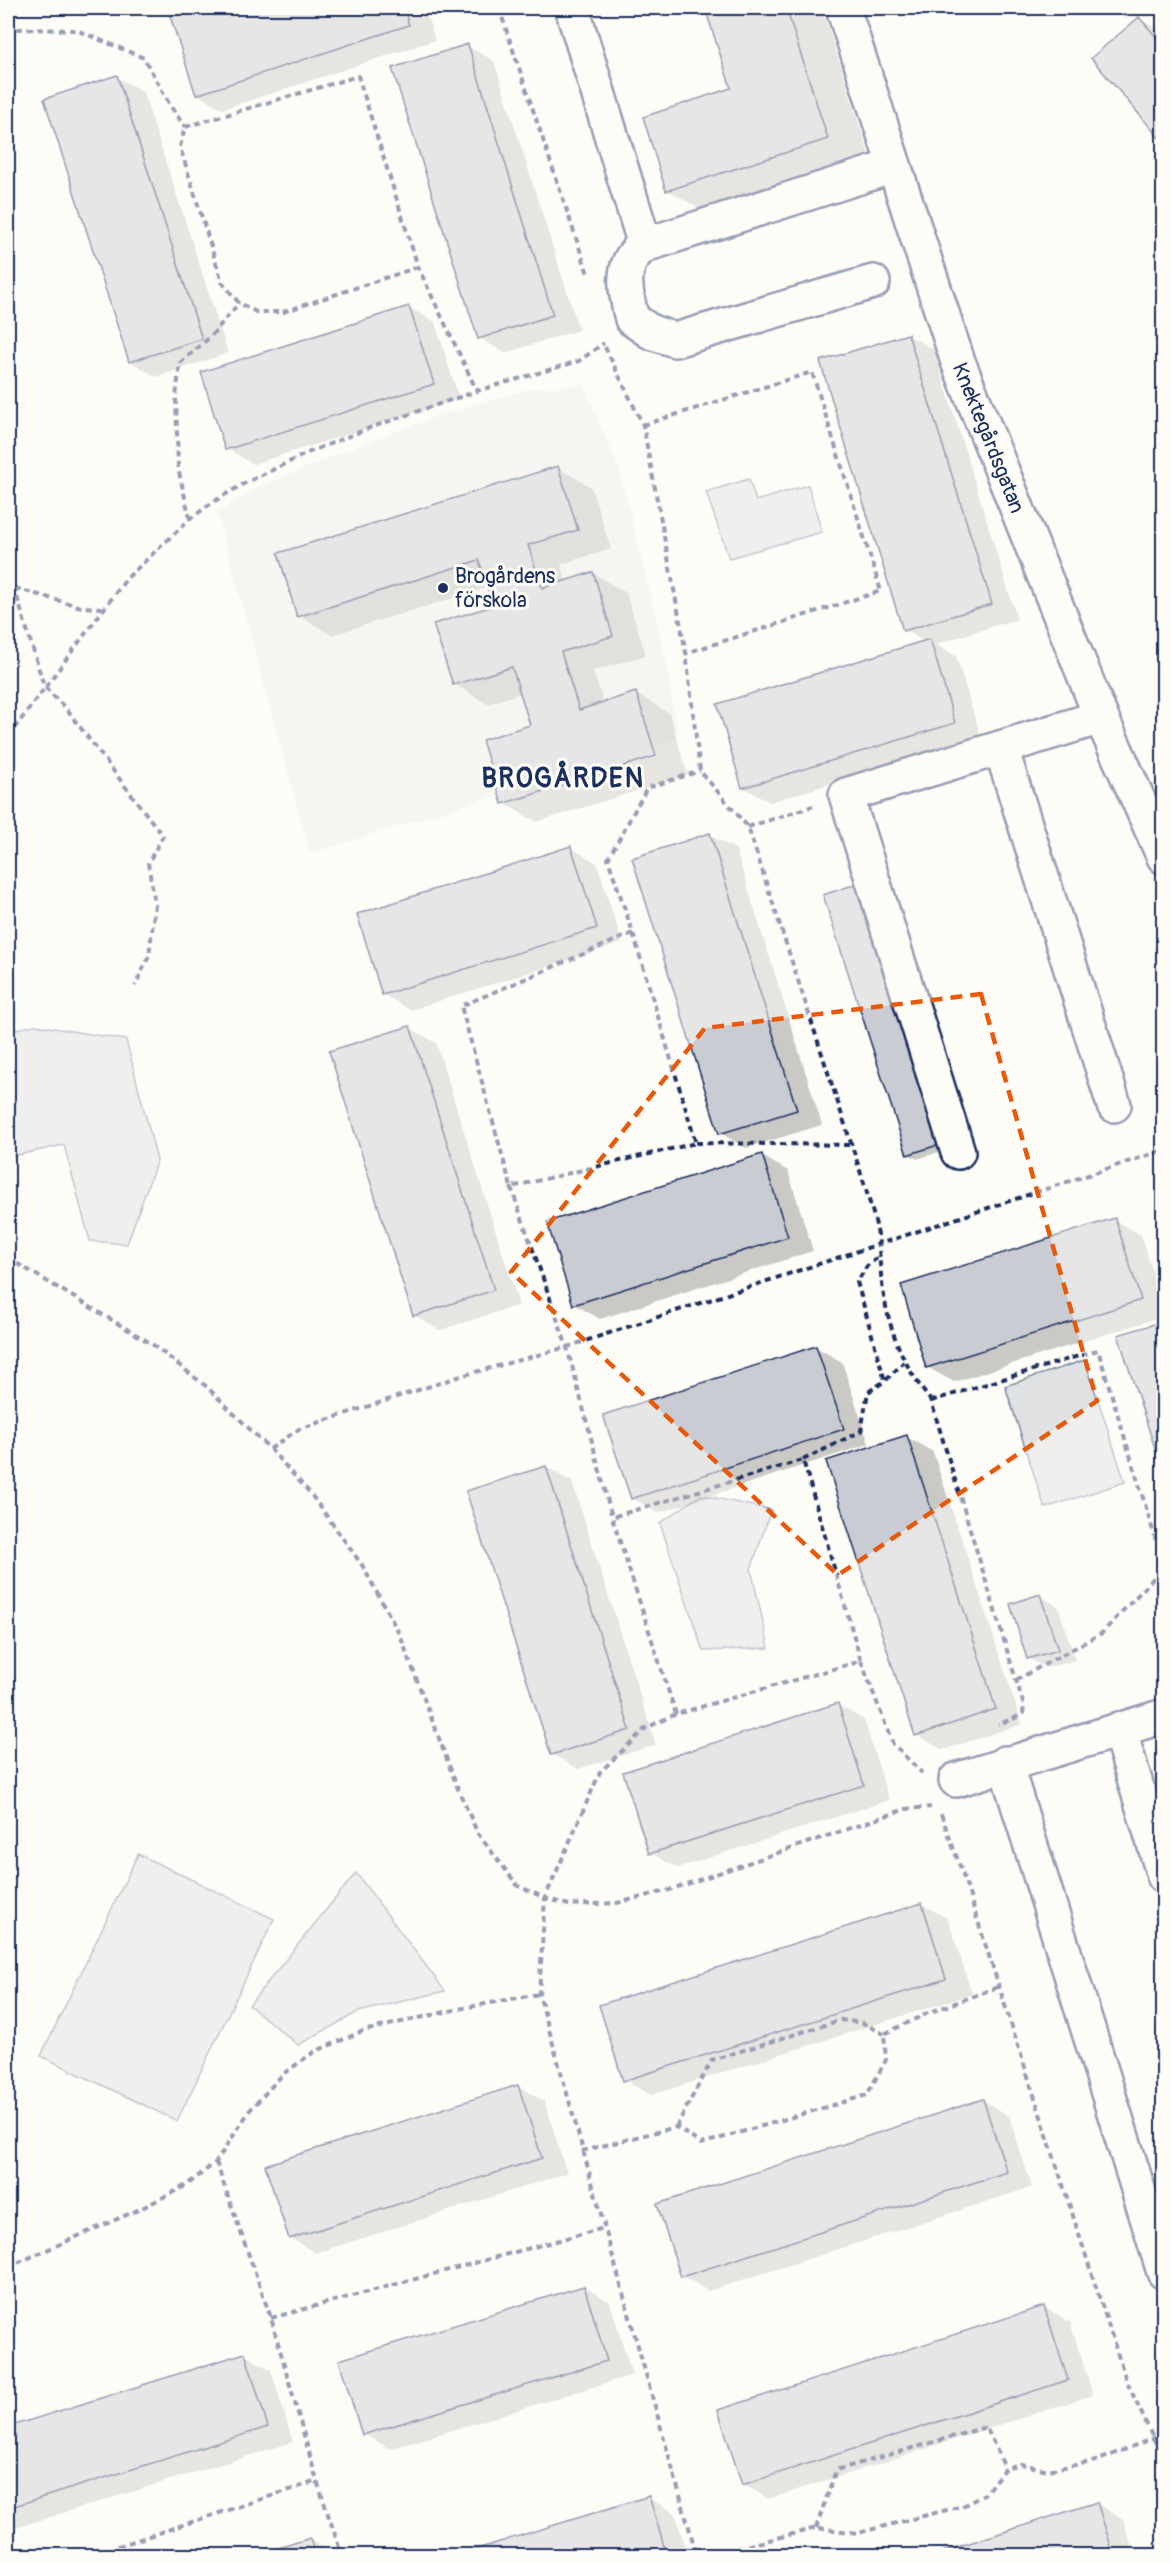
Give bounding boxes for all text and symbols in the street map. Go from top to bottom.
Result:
street label: Knektegårdsgatan [946,359,1031,517]
place label: Brogårdens förskola [455,563,556,614]
marker: Brogårdens förskola [436,581,450,595]
district label: BROGÅRDEN [481,760,645,795]

